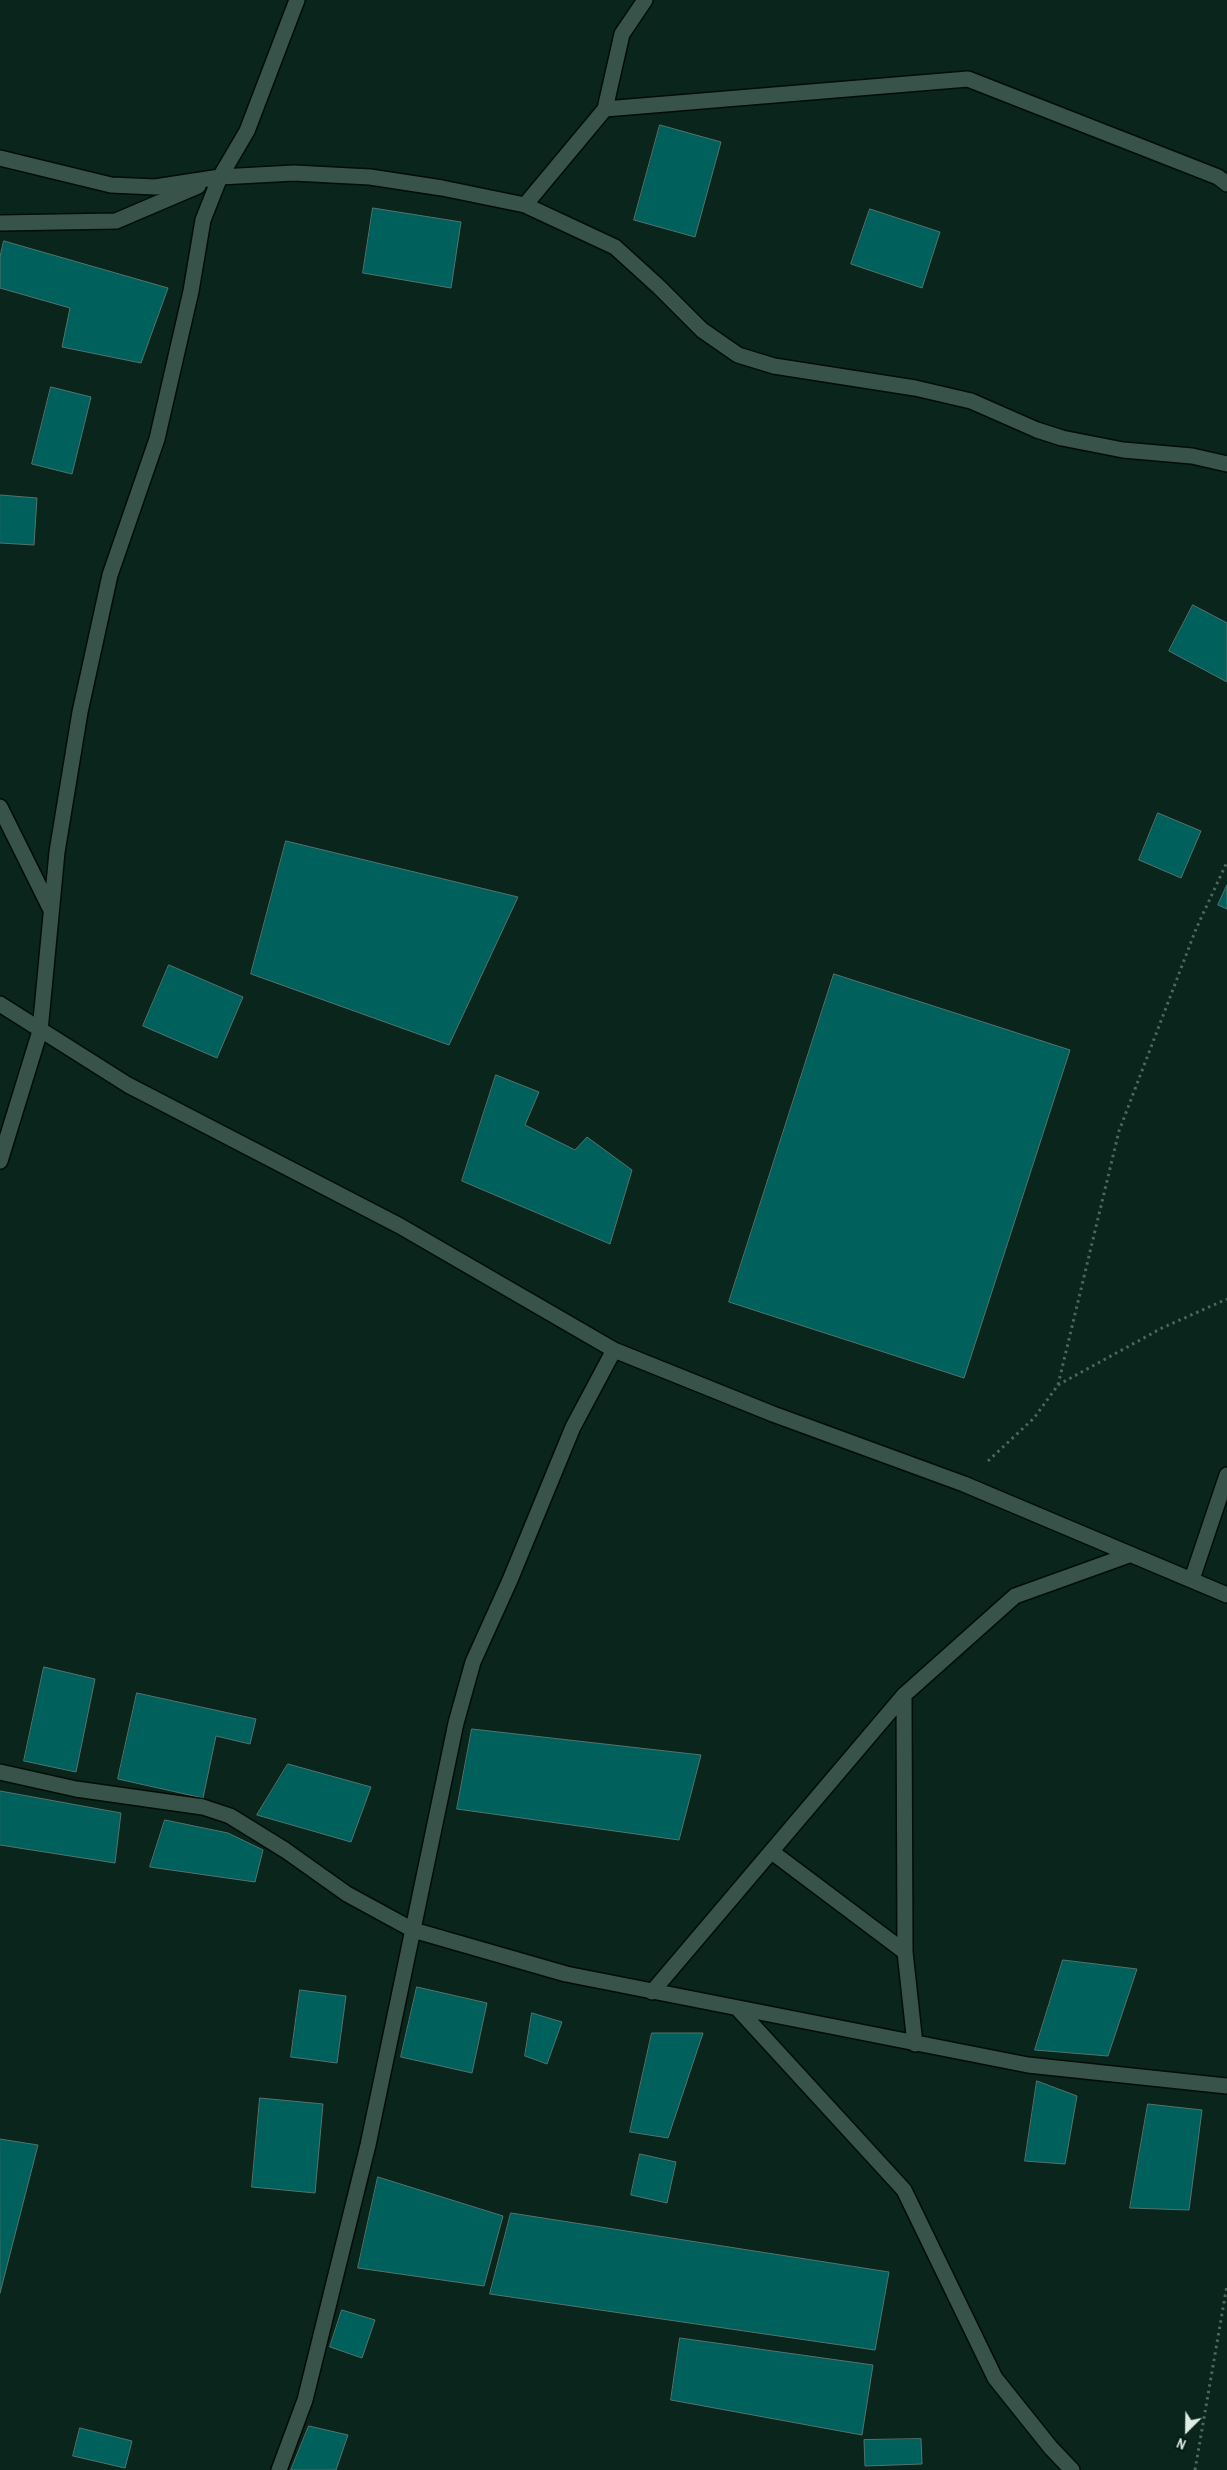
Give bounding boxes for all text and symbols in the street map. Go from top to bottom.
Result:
north arrow [1162,2405,1212,2455]
text: N [1174,2434,1188,2454]

